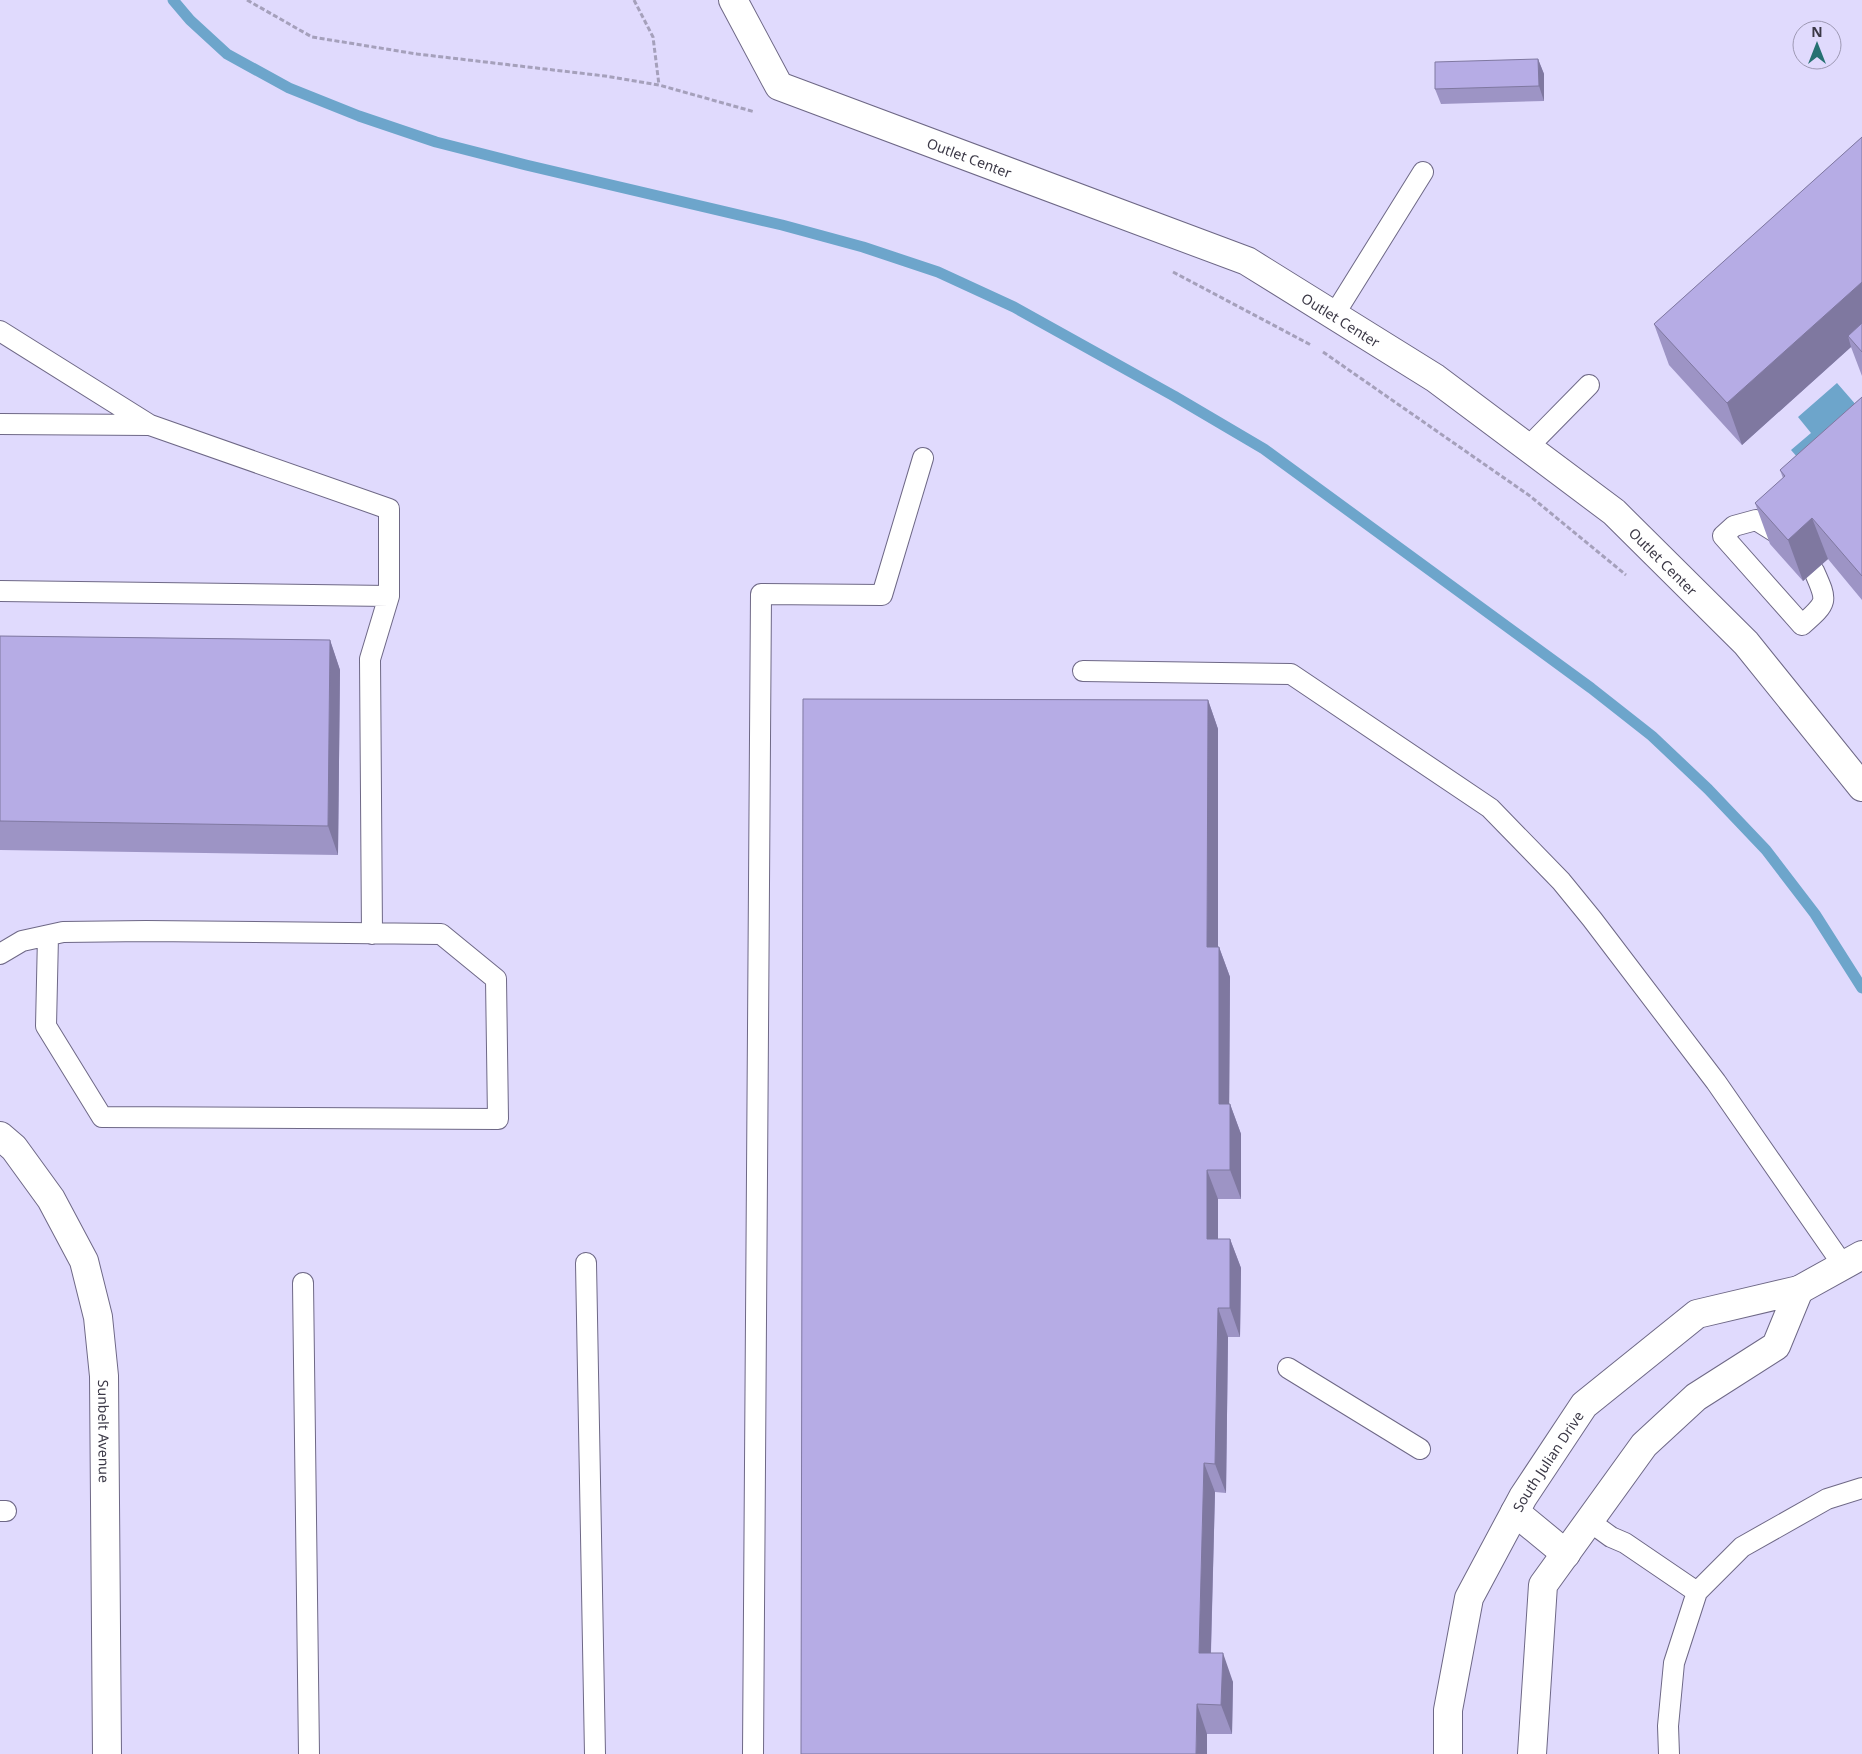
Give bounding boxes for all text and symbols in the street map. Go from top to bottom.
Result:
north arrow [1792,20,1842,70]
text: N [1811,22,1823,41]
street label: Outlet Center [925,133,1015,182]
street label: Outlet Center [1298,288,1384,351]
street label: Outlet Center [1625,523,1702,599]
street label: Sunbelt Avenue [95,1380,114,1483]
street label: South Julian Drive [1508,1407,1587,1515]

